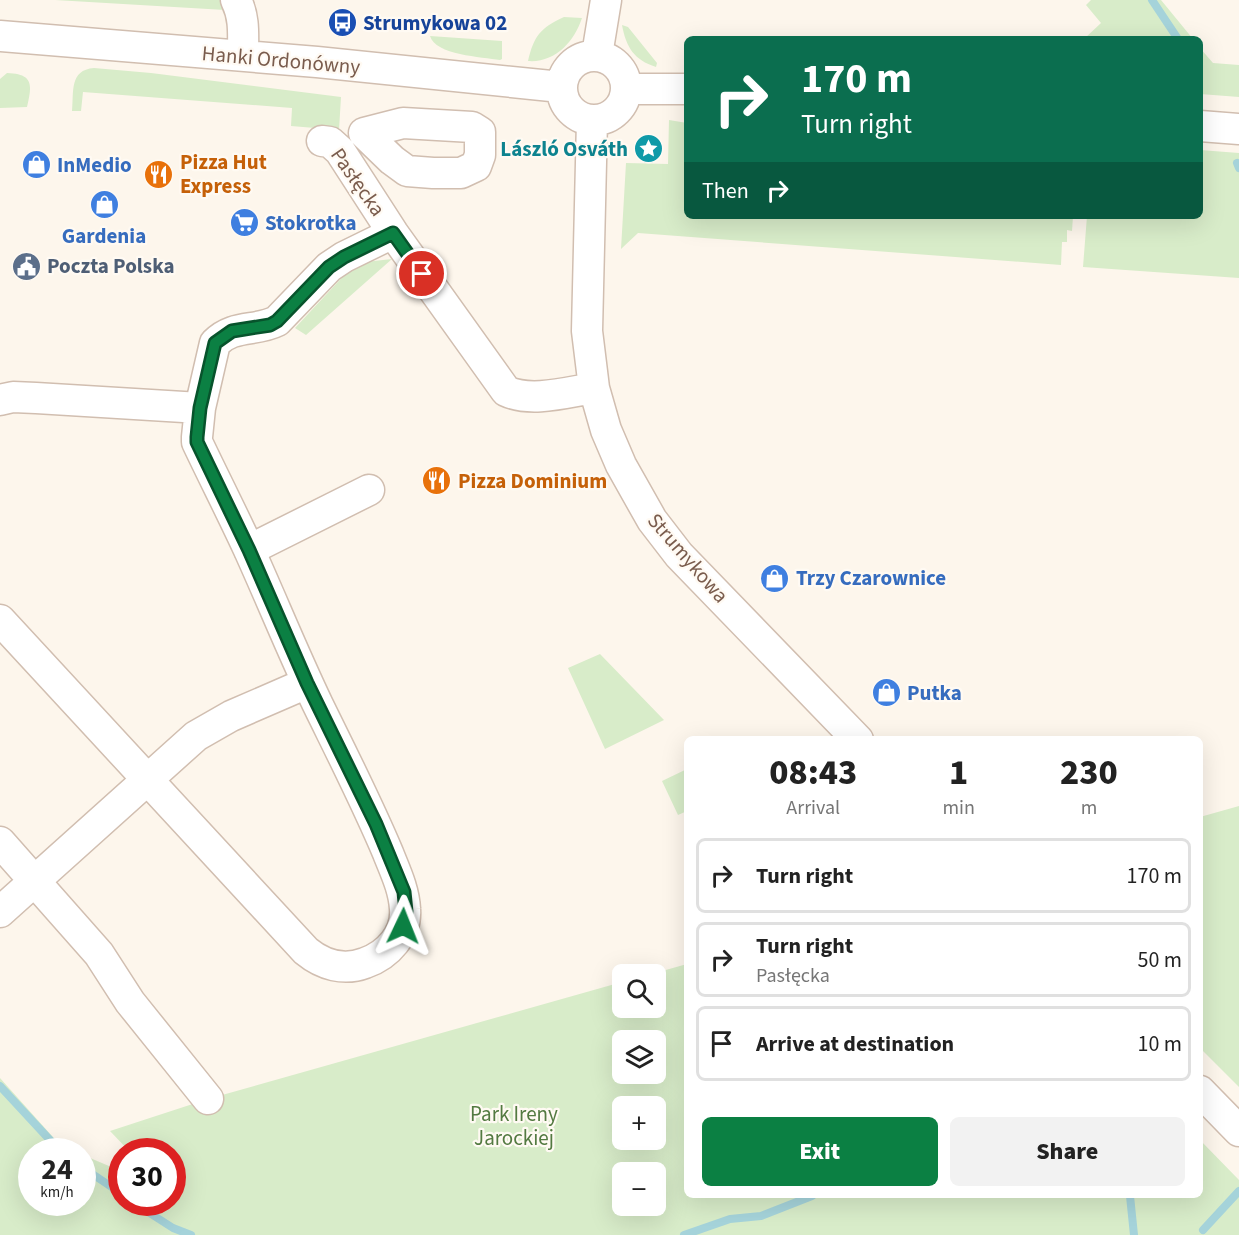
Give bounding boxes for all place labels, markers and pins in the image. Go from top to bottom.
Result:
bus stop icon: Strumykowa 02 [326,7,358,39]
place label: Strumykowa 02 [363,8,507,38]
place icon: László Osváth [633,133,665,165]
place label: László Osváth [500,134,628,164]
place label: Pizza Hut Express [180,147,267,201]
shop icon: InMedio [20,149,52,181]
place label: InMedio [57,150,132,180]
restaurant icon: Pizza Hut Express [143,158,175,190]
shop icon: Gardenia [88,189,120,221]
supermarket icon: Stokrotka [228,207,260,239]
place label: Stokrotka [265,208,357,238]
place label: Gardenia [62,221,146,251]
pin [396,248,447,299]
public building icon: Poczta Polska [10,250,42,282]
place label: Poczta Polska [47,251,175,281]
restaurant icon: Pizza Dominium [421,465,453,497]
place label: Pizza Dominium [458,466,607,496]
shop icon: Trzy Czarownice [759,562,791,594]
place label: Trzy Czarownice [796,563,946,593]
shop icon: Putka [870,677,902,709]
place label: Putka [907,678,962,708]

